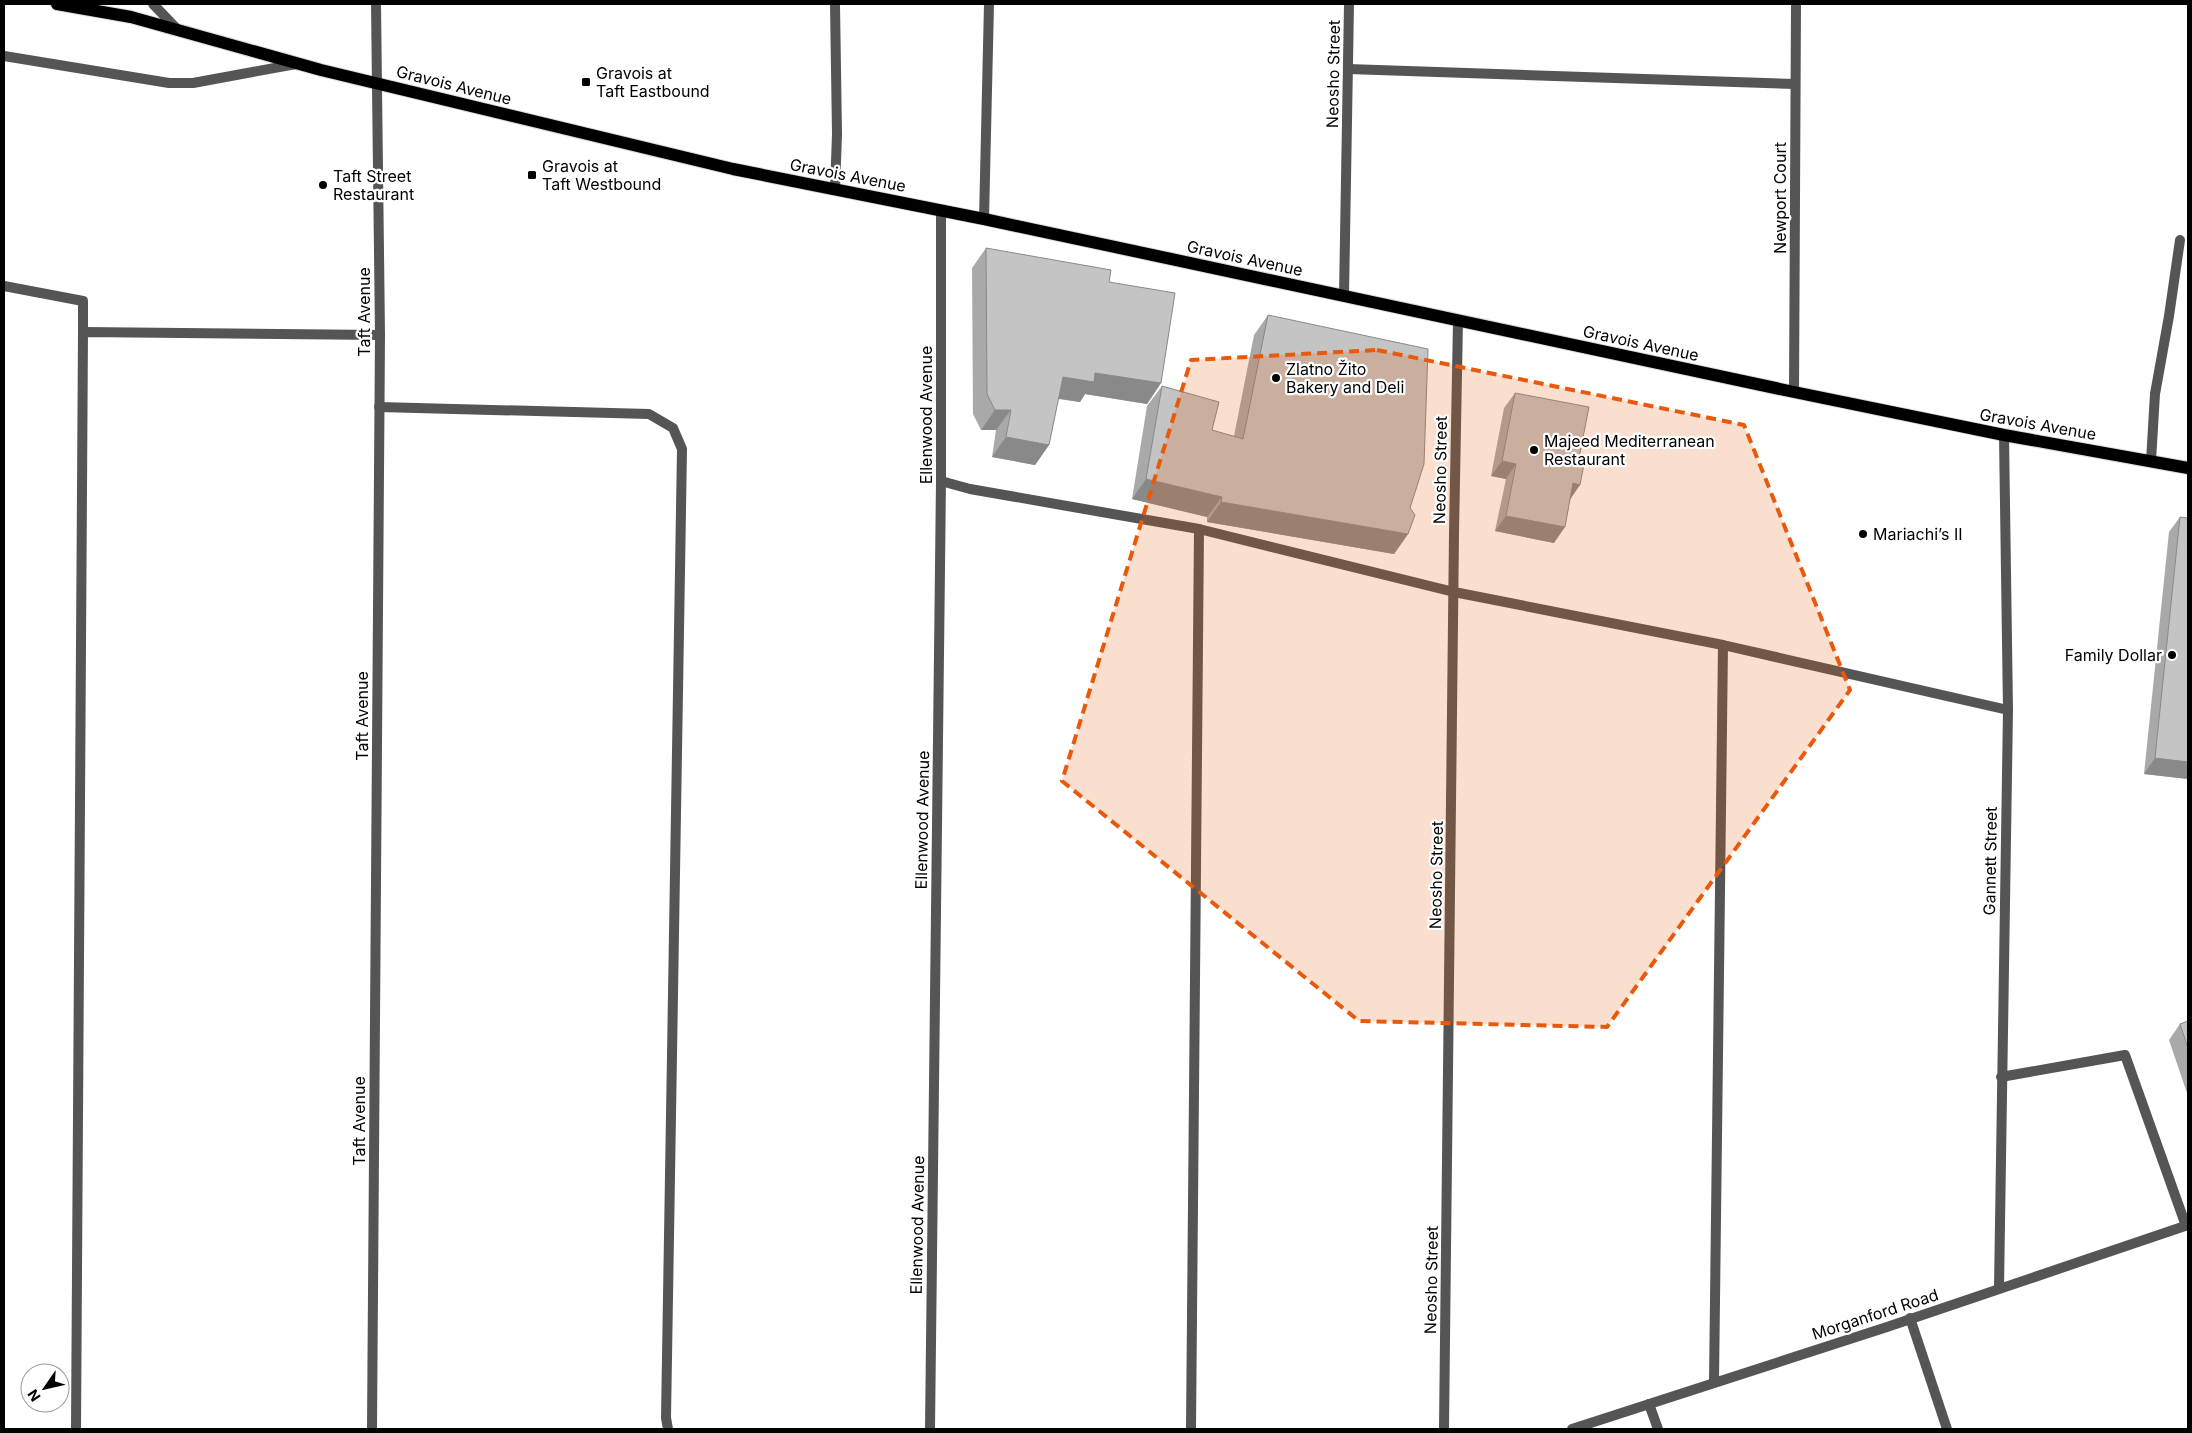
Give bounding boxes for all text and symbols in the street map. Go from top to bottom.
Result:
street label: Neosho Street [1322,20,1344,128]
street label: Gravois Avenue [394,61,514,109]
place label: Gravois at Taft Eastbound [596,63,710,101]
marker: Gravois at Taft Eastbound [580,76,592,88]
street label: Newport Court [1770,142,1790,254]
street label: Gravois Avenue [788,154,908,196]
place label: Gravois at Taft Westbound [542,156,661,194]
place label: Taft Street Restaurant [333,166,414,204]
marker: Gravois at Taft Westbound [526,169,538,181]
marker: Taft Street Restaurant [317,179,329,191]
street label: Gravois Avenue [1185,236,1305,280]
street label: Taft Avenue [354,267,374,357]
street label: Gravois Avenue [1581,321,1701,365]
street label: Ellenwood Avenue [916,346,936,484]
place label: Zlatno Žito Bakery and Deli [1286,359,1404,397]
marker: Zlatno Žito Bakery and Deli [1270,372,1282,384]
street label: Gravois Avenue [1978,404,2098,444]
street label: Neosho Street [1429,416,1451,524]
place label: Majeed Mediterranean Restaurant [1544,431,1715,469]
marker: Majeed Mediterranean Restaurant [1528,444,1540,456]
place label: Mariachi’s II [1873,524,1963,544]
marker: Mariachi’s II [1857,528,1869,540]
place label: Family Dollar [2065,645,2162,665]
marker: Family Dollar [2166,649,2178,661]
street label: Taft Avenue [352,671,372,761]
street label: Ellenwood Avenue [911,751,933,889]
street label: Gannett Street [1979,806,2001,916]
street label: Neosho Street [1425,821,1447,929]
street label: Taft Avenue [349,1076,369,1166]
street label: Ellenwood Avenue [906,1156,928,1294]
street label: Neosho Street [1420,1226,1442,1334]
street label: Morganford Road [1809,1284,1941,1344]
north arrow [20,1363,70,1413]
text: N [24,1386,44,1405]

